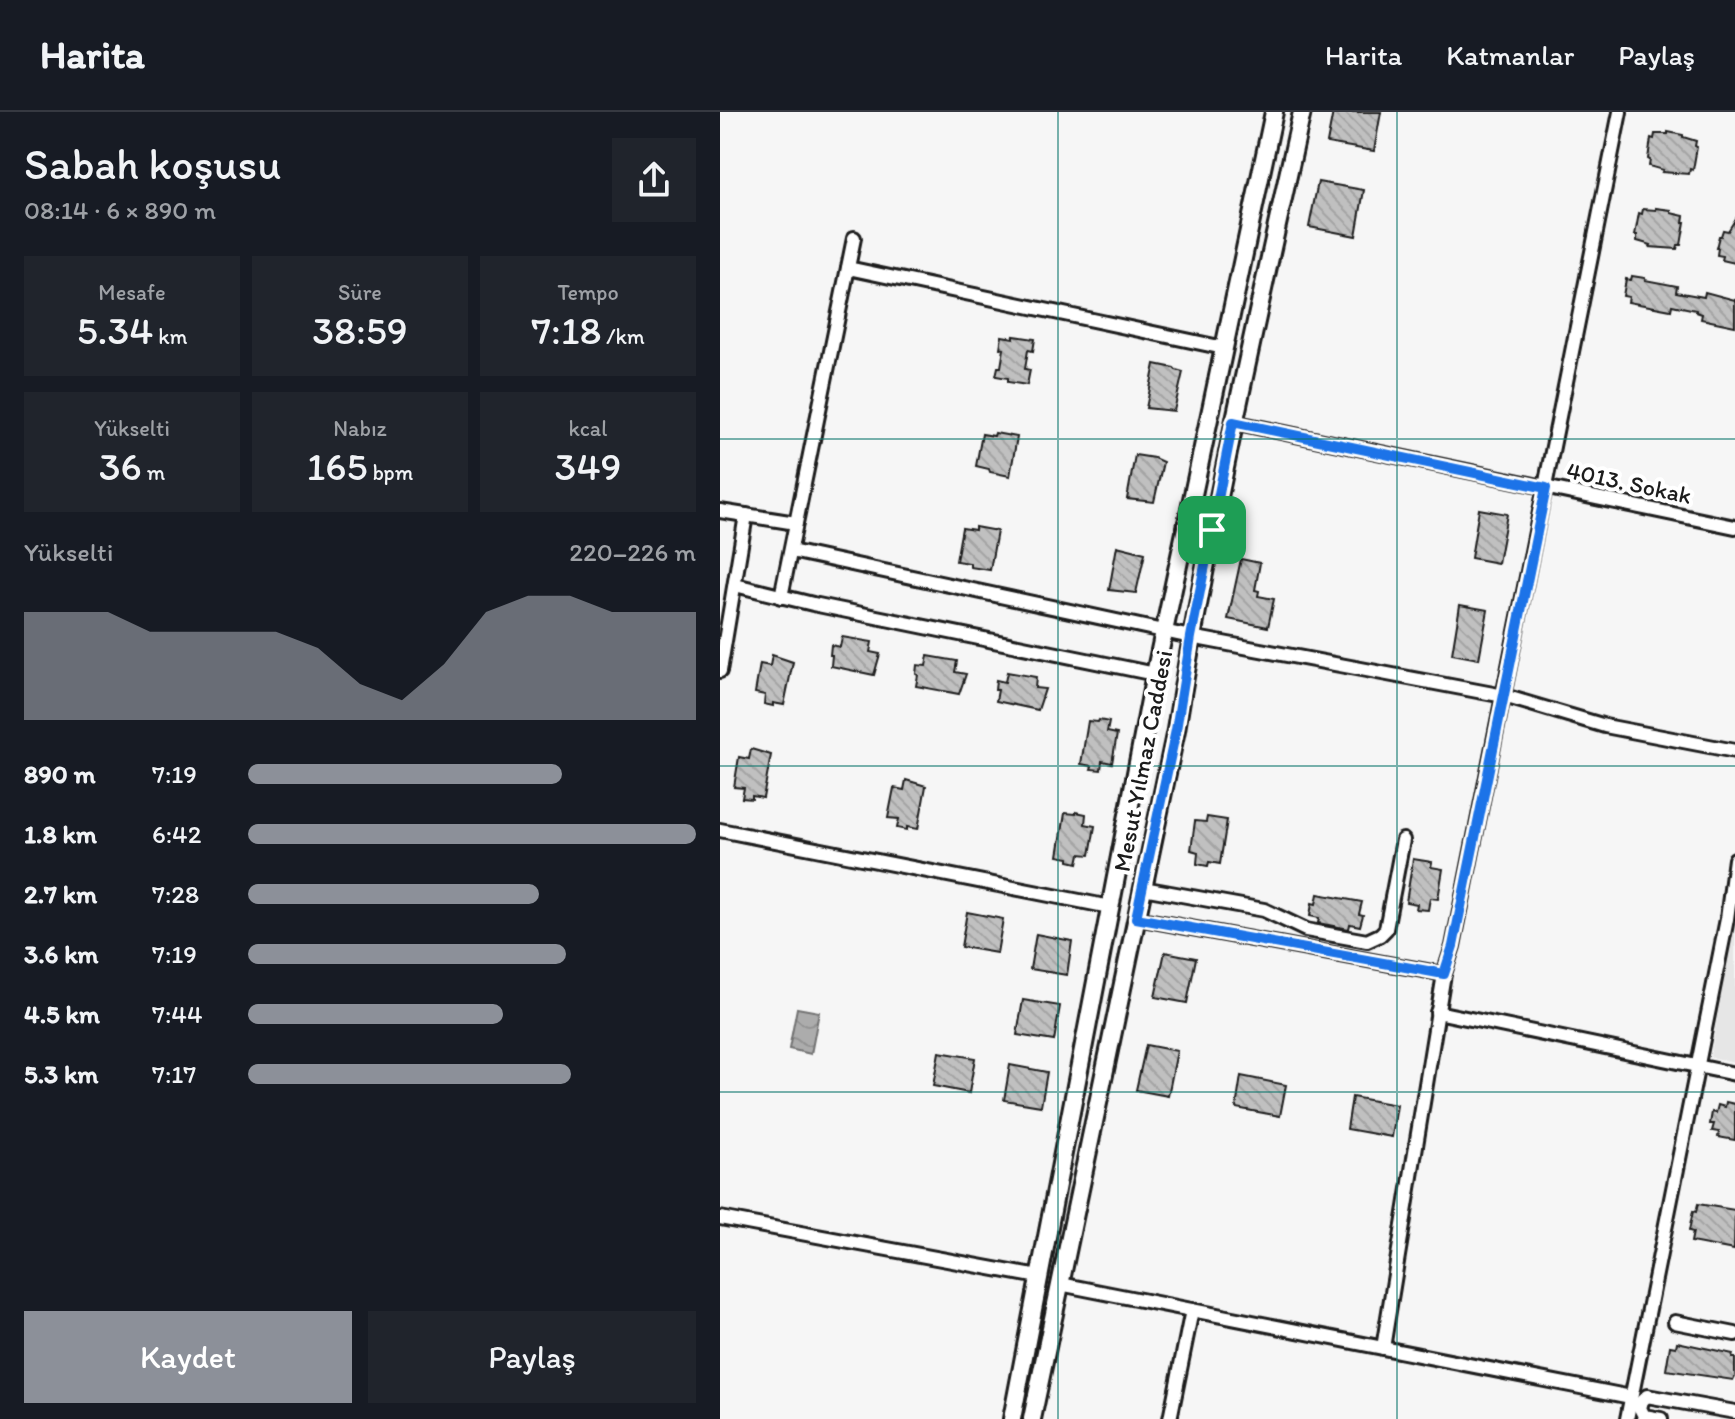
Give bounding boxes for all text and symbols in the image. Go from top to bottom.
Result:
text: Harita [40,32,145,78]
text: Harita [1325,38,1402,72]
text: Katmanlar [1446,38,1574,72]
text: Paylaş [1618,38,1695,72]
text: Sabah koşusu [24,137,281,190]
button: share [612,138,696,222]
text: 08:14 · 6 × 890 m [24,194,216,226]
text: Mesafe [98,279,166,306]
text: Süre [338,279,382,306]
text: Tempo [557,279,619,306]
text: 5.34 [77,306,153,354]
text: 38:59 [312,306,408,354]
text: 7:18 [531,306,601,354]
text: km [153,323,187,350]
text: /km [601,323,645,350]
text: Yükselti [94,415,170,442]
text: Nabız [333,415,387,442]
text: kcal [568,415,608,442]
text: 36 [99,442,142,490]
text: 165 [307,442,367,490]
text: 349 [555,442,621,490]
street label: 4013. Sokak [1564,455,1694,510]
text: m [142,459,165,486]
text: bpm [367,459,413,486]
pin [1178,496,1246,564]
icon: arrive [1190,508,1234,552]
text: Yükselti [24,536,113,568]
text: 220–226 m [569,536,696,568]
street label: Mesut Yılmaz Caddesi [1107,648,1178,874]
text: 890 m [24,758,96,790]
text: 7:19 [152,758,197,790]
text: 1.8 km [24,818,97,850]
text: 6:42 [152,818,201,850]
text: 2.7 km [24,878,97,910]
text: 7:28 [152,878,199,910]
text: 3.6 km [24,938,99,970]
text: 7:19 [152,938,197,970]
text: 4.5 km [24,998,100,1030]
text: 7:44 [152,998,203,1030]
text: 5.3 km [24,1058,98,1090]
text: 7:17 [152,1058,196,1090]
button: Kaydet [24,1311,352,1403]
button: Paylaş [368,1311,696,1403]

